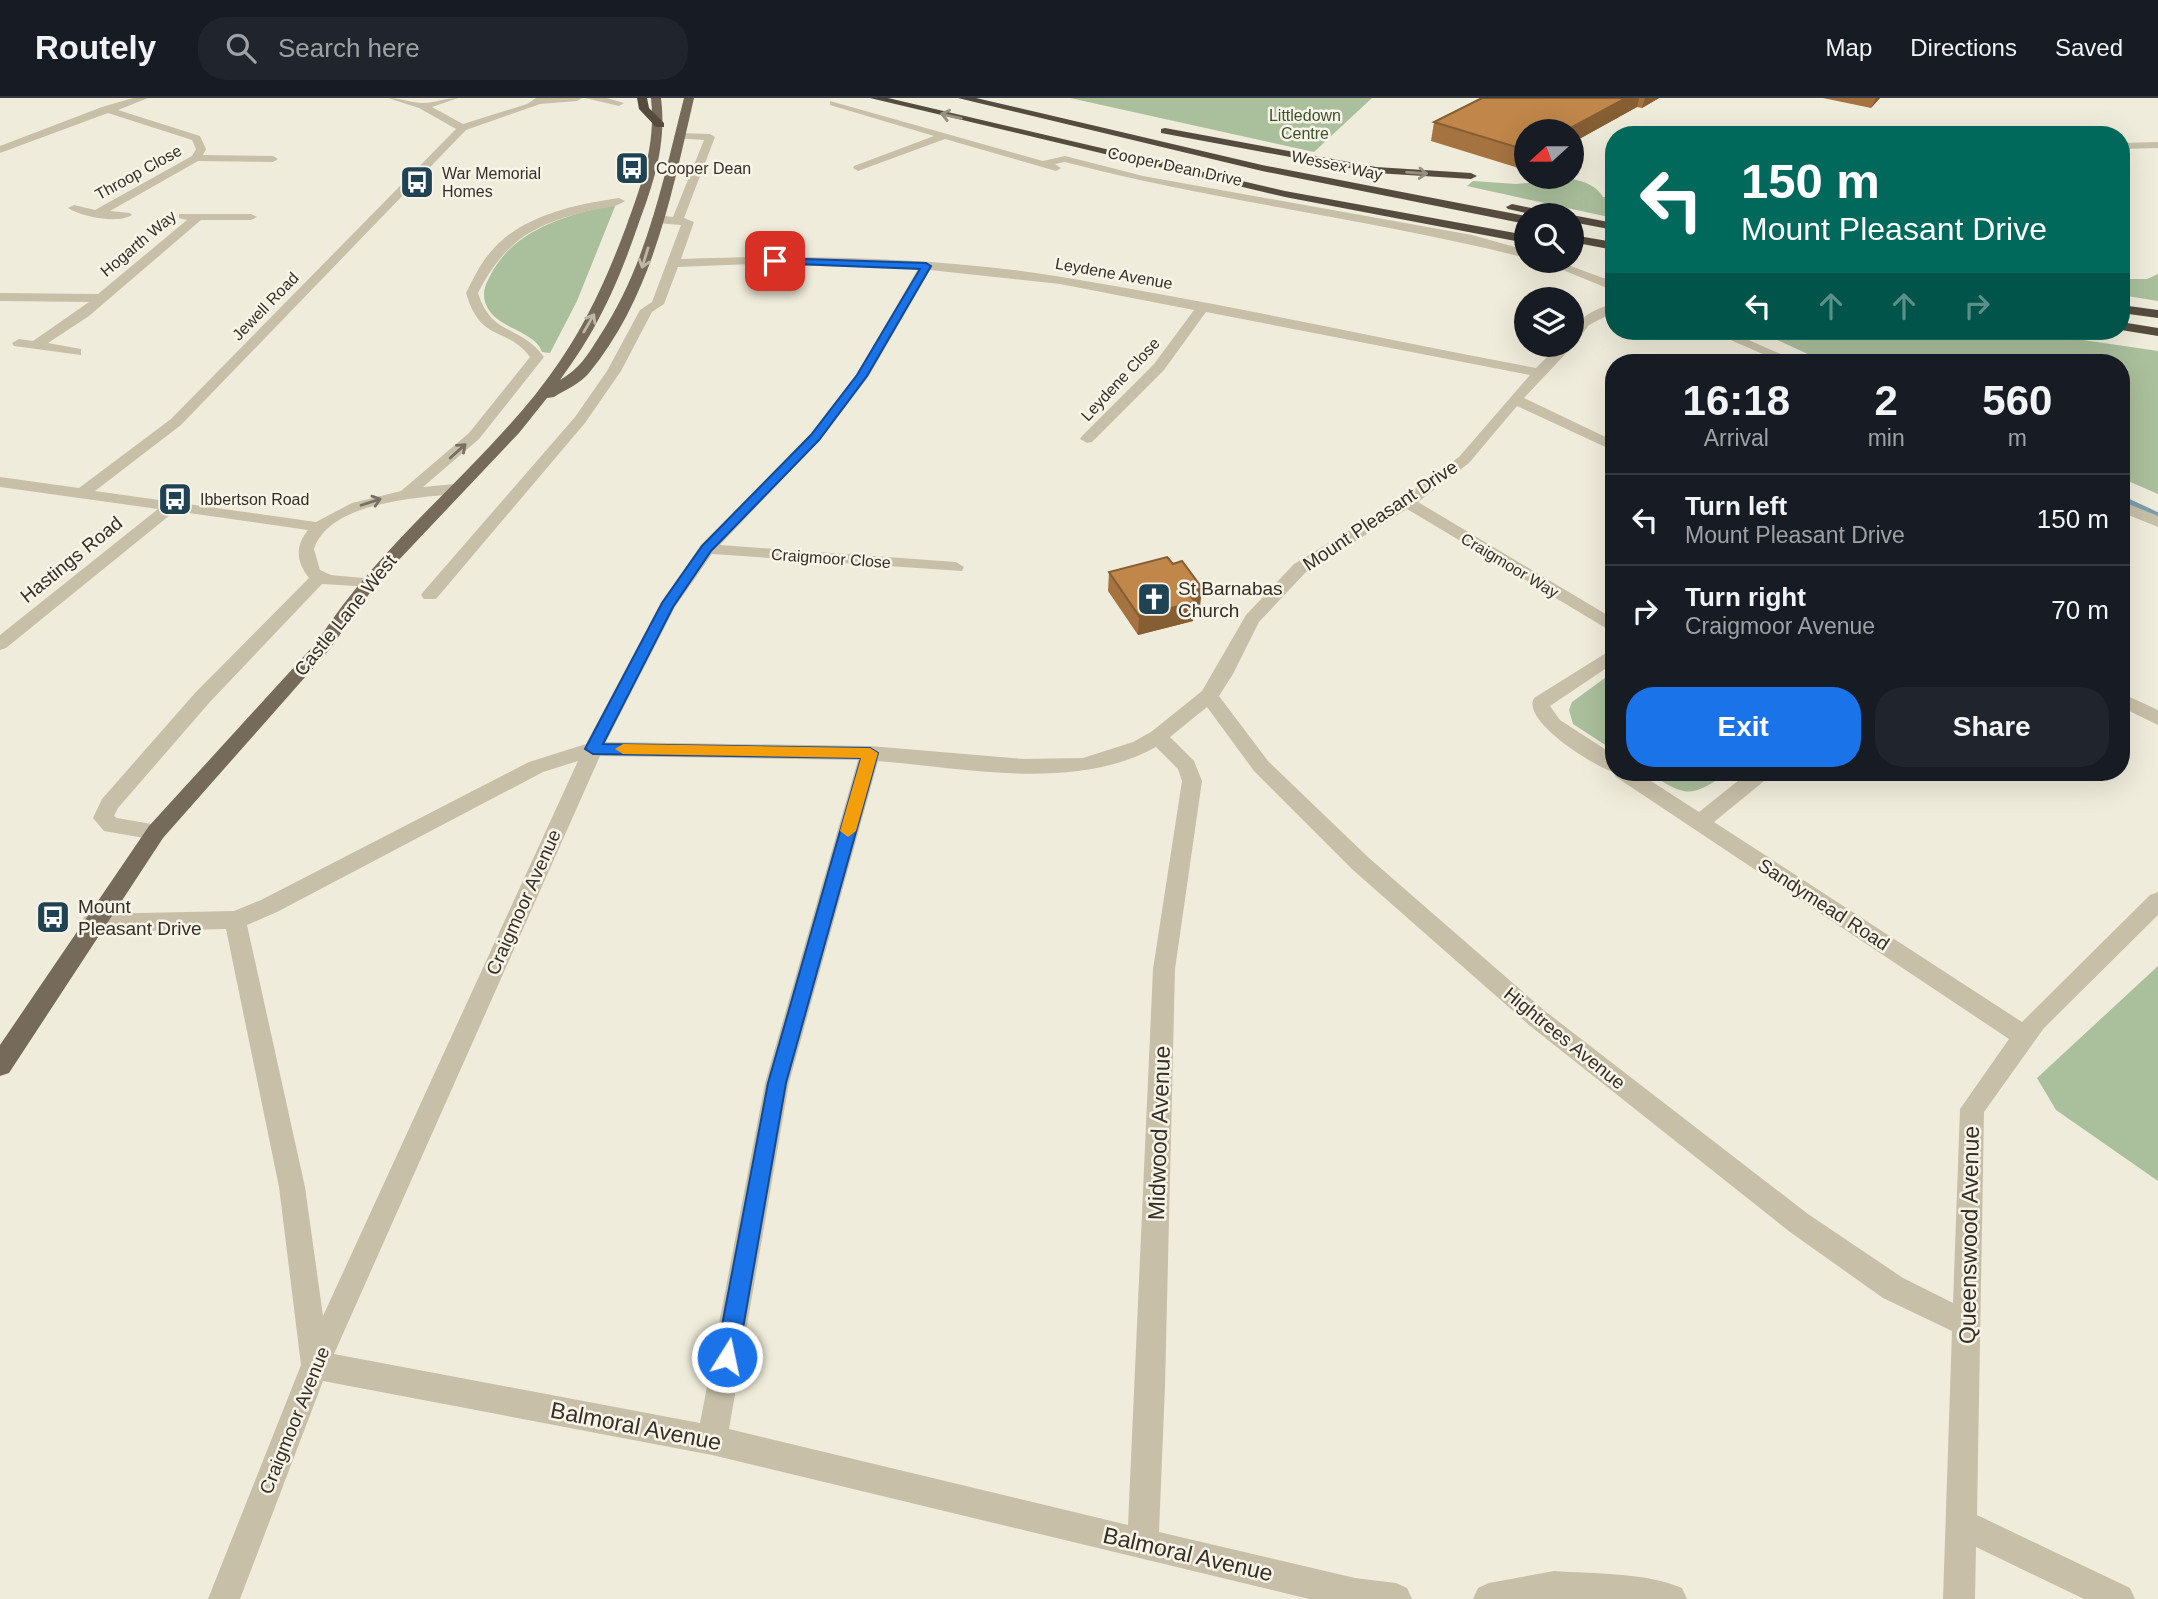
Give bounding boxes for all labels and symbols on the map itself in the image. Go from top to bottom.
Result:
park label: Littledown Centre [1269,107,1341,142]
one-way arrow [940,109,962,122]
north arrow [1514,119,1584,189]
street label: Throop Close [92,142,184,203]
street label: Cooper Dean Drive [1106,144,1244,189]
street label: Wessex Way [1290,148,1384,183]
bus stop icon: Cooper Dean [613,149,651,187]
place label: Cooper Dean [656,160,751,177]
bus stop icon: War Memorial Homes [398,163,436,201]
place label: War Memorial Homes [442,165,541,200]
one-way arrow [1405,167,1428,180]
street label: Hogarth Way [97,207,179,280]
pin [745,231,805,291]
one-way arrow [638,247,651,269]
street label: Leydene Avenue [1054,255,1174,292]
street label: Jewell Road [229,269,302,344]
one-way arrow [583,313,596,334]
street label: Leydene Close [1078,334,1163,424]
one-way arrow [449,442,466,459]
street label: Mount Pleasant Drive [1299,456,1461,575]
bus stop icon: Ibbertson Road [156,480,194,518]
place label: Ibbertson Road [200,491,309,508]
one-way arrow [360,495,382,507]
street label: Hastings Road [16,512,126,607]
street label: Craigmoor Way [1458,530,1561,601]
street label: Craigmoor Close [770,546,892,571]
street label: Castle Lane West [290,550,401,680]
place label: St Barnabas Church [1178,578,1283,621]
church icon: St Barnabas Church [1135,580,1173,618]
street label: Craigmoor Avenue [482,826,565,978]
street label: Sandymead Road [1754,854,1893,955]
place label: Mount Pleasant Drive [78,896,202,939]
bus stop icon: Mount Pleasant Drive [34,898,72,936]
street label: Hightrees Avenue [1500,983,1629,1094]
street label: Midwood Avenue [1143,1045,1175,1221]
street label: Queenswood Avenue [1954,1126,1984,1344]
position arrow [690,1320,764,1394]
street label: Craigmoor Avenue [255,1343,334,1497]
street label: Balmoral Avenue [548,1397,724,1455]
street label: Balmoral Avenue [1101,1522,1275,1586]

